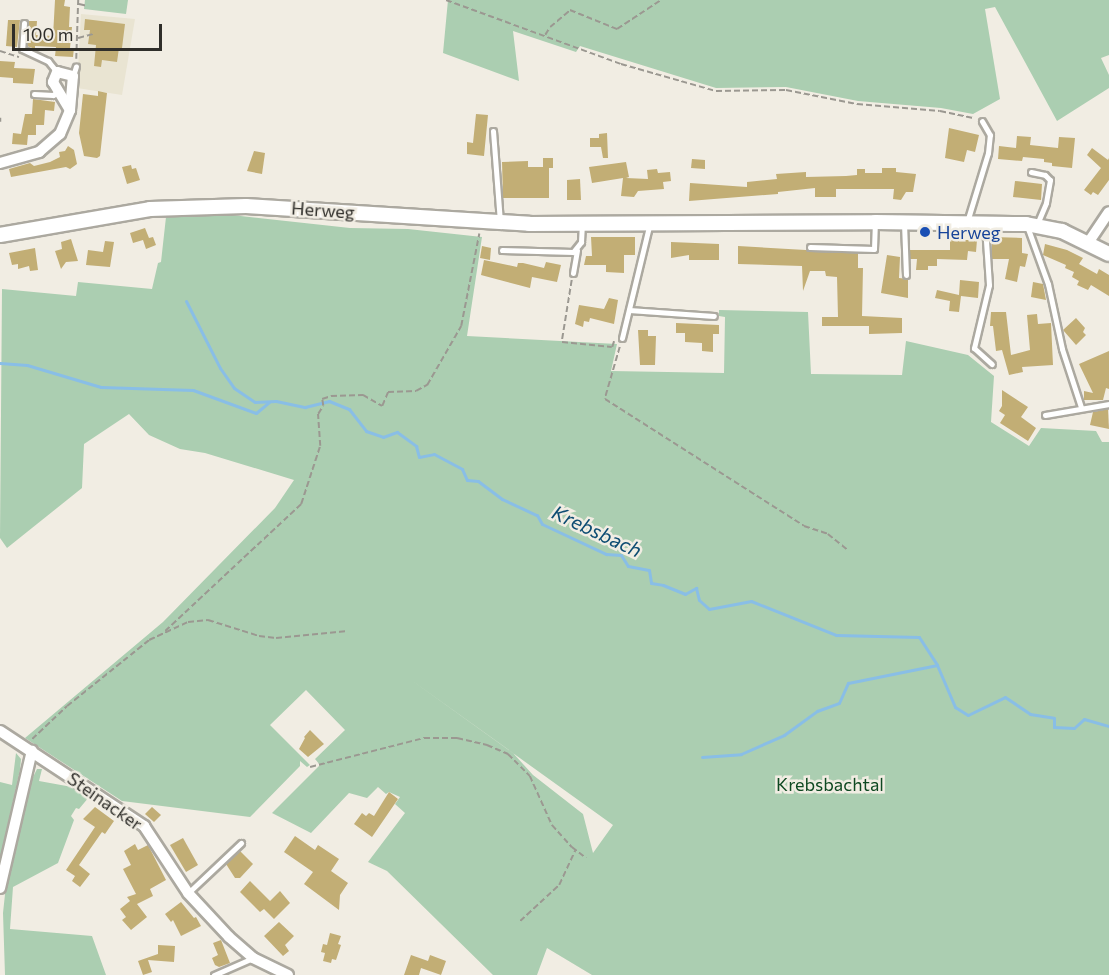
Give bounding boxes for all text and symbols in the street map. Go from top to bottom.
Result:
scale bar [15,12,165,50]
text: 100 m [23,23,73,45]
street label: Herweg [291,197,355,223]
place label: Herweg [937,221,1001,243]
marker: Herweg [918,225,932,239]
water label: Krebsbach [548,500,646,562]
street label: Steinacker [63,767,147,835]
park label: Krebsbachtal [776,773,884,795]

